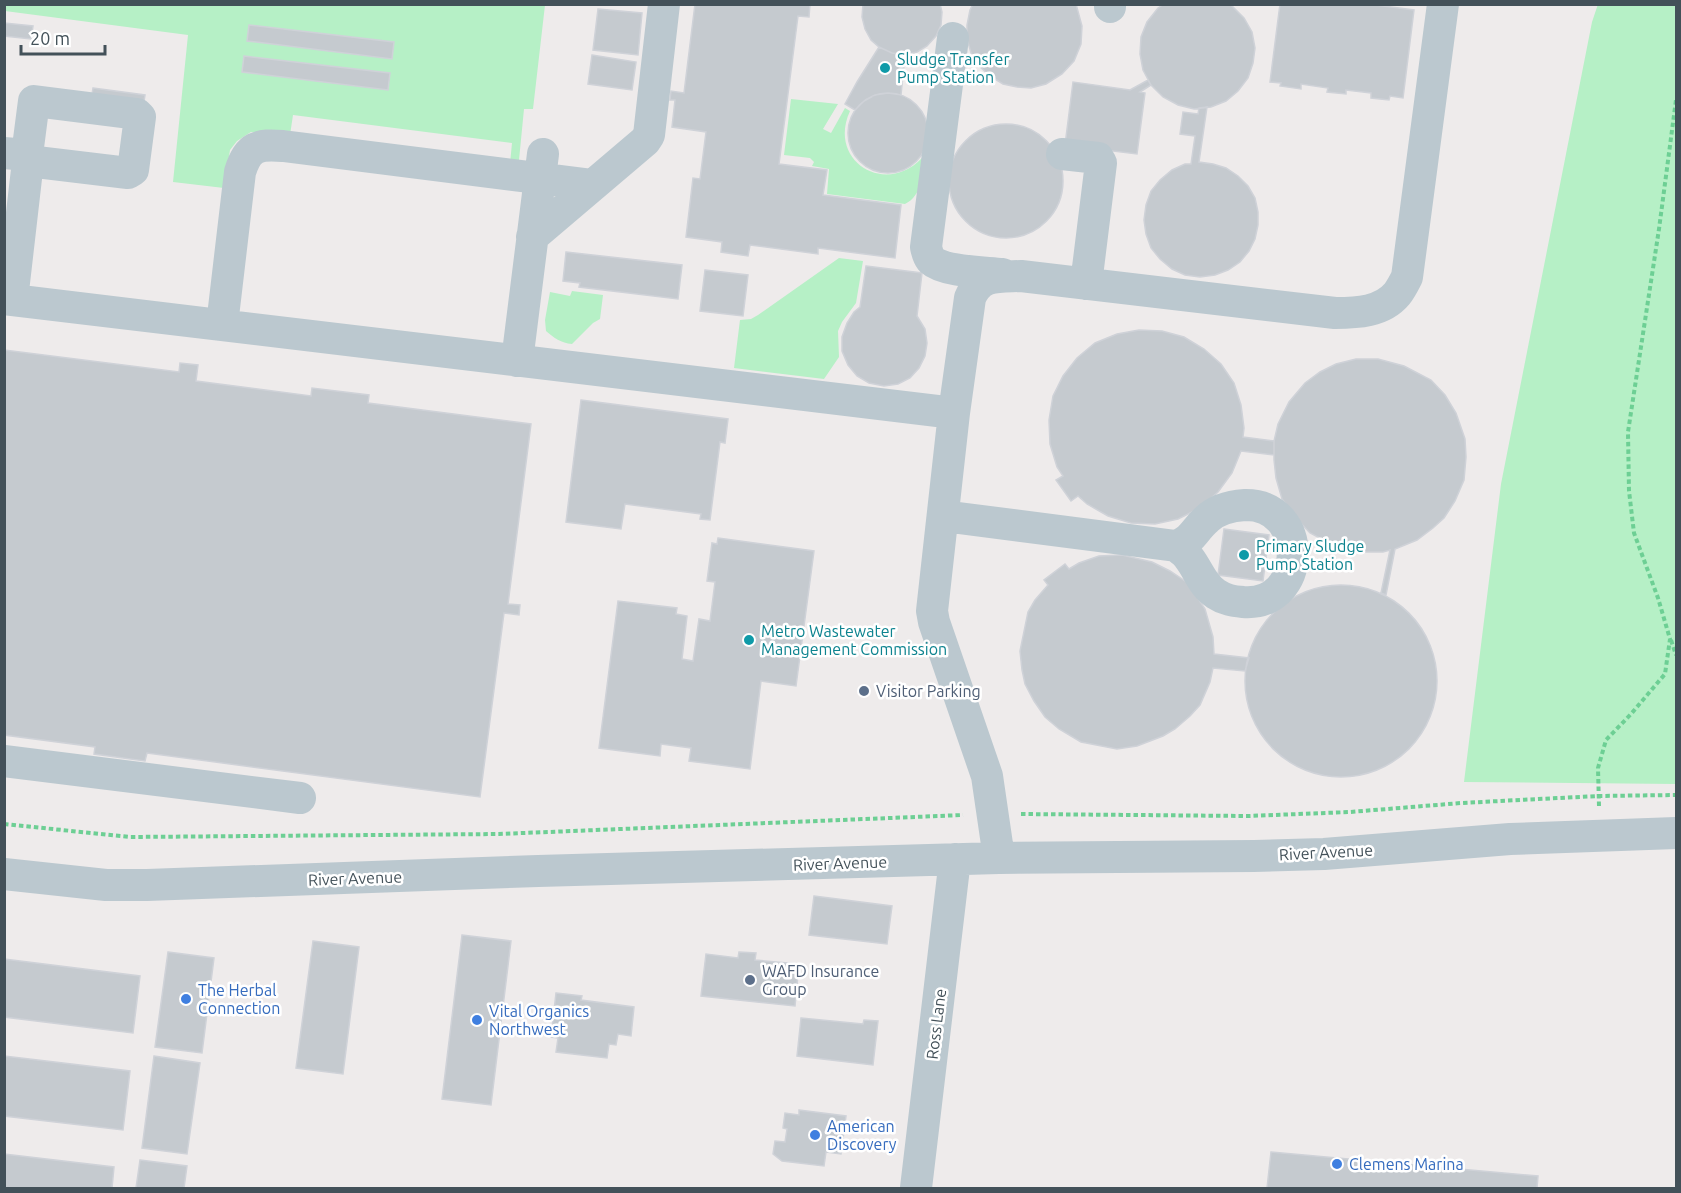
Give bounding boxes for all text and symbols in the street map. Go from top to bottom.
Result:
scale bar [21,18,105,56]
text: 20 m [30,28,70,48]
place label: Sludge Transfer Pump Station [897,50,1009,86]
marker: Sludge Transfer Pump Station [878,61,892,75]
place label: Primary Sludge Pump Station [1256,537,1364,573]
marker: Primary Sludge Pump Station [1237,548,1251,562]
place label: Metro Wastewater Management Commission [761,622,947,658]
marker: Metro Wastewater Management Commission [742,633,756,647]
place label: Visitor Parking [876,682,981,700]
marker: Visitor Parking [857,684,871,698]
street label: River Avenue [1279,841,1373,863]
street label: River Avenue [793,852,887,874]
street label: River Avenue [308,867,402,889]
place label: WAFD Insurance Group [762,962,879,998]
marker: WAFD Insurance Group [743,973,757,987]
place label: The Herbal Connection [198,981,280,1017]
street label: Ross Lane [923,988,949,1060]
marker: The Herbal Connection [179,992,193,1006]
place label: Vital Organics Northwest [489,1002,589,1038]
marker: Vital Organics Northwest [470,1013,484,1027]
place label: American Discovery [827,1117,897,1153]
marker: American Discovery [808,1128,822,1142]
place label: Clemens Marina [1349,1155,1464,1173]
marker: Clemens Marina [1330,1157,1344,1171]

